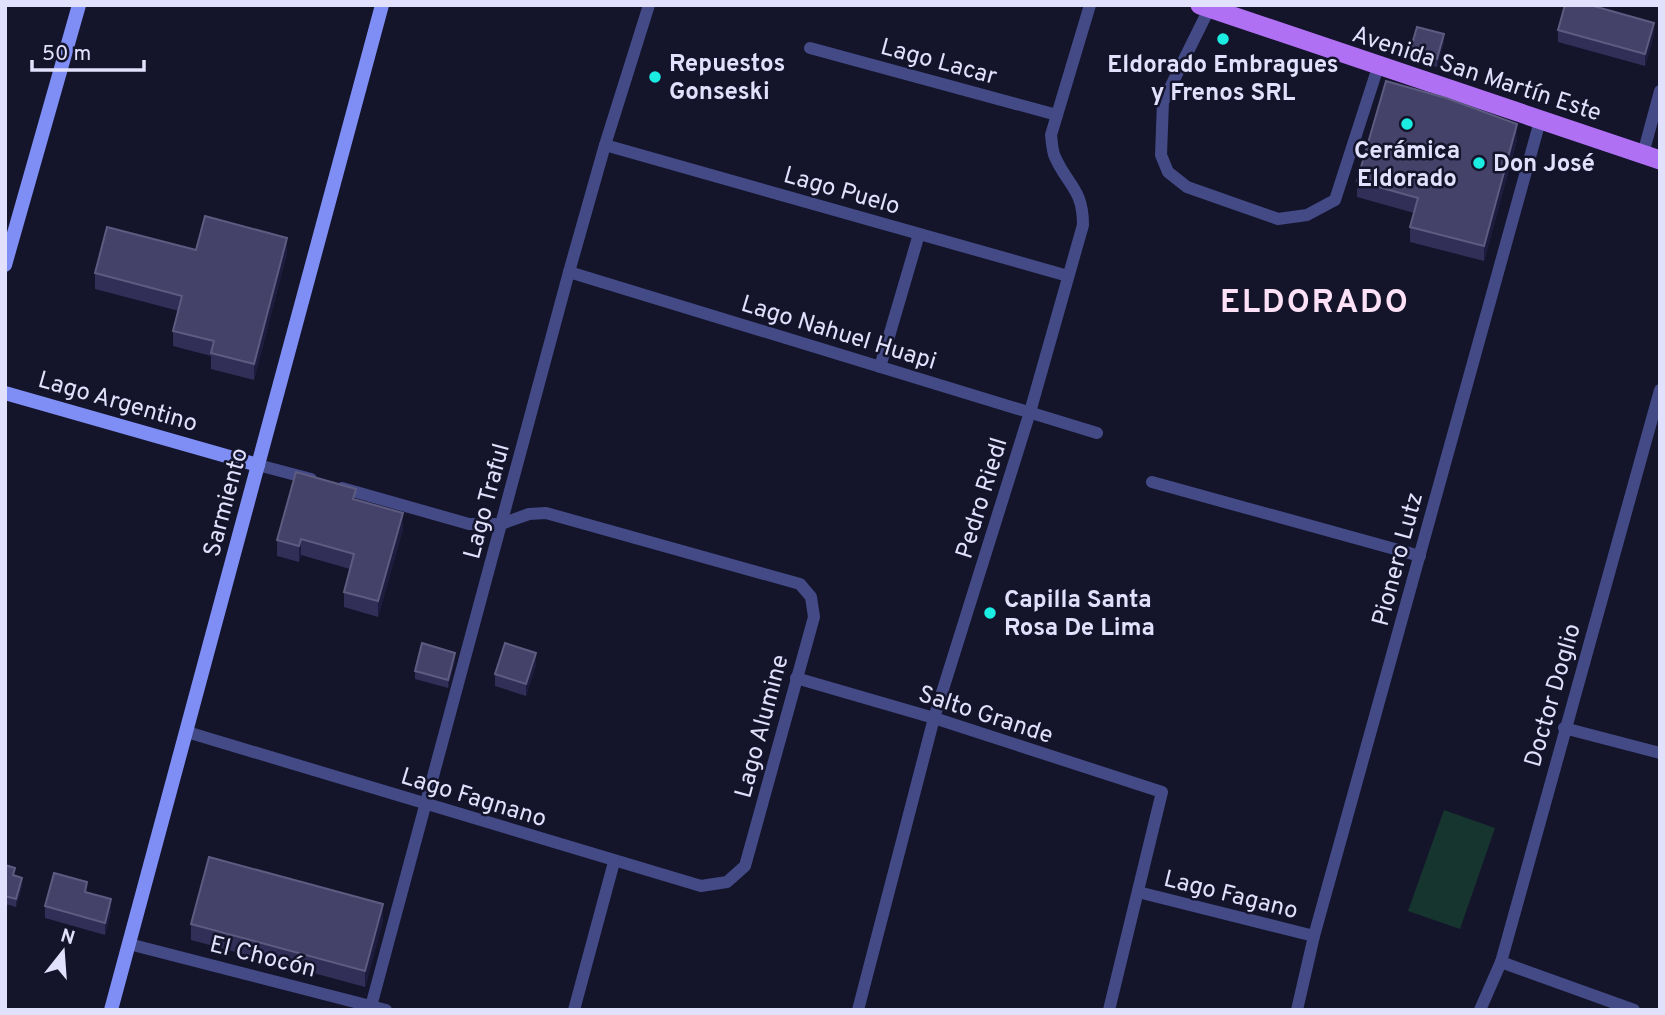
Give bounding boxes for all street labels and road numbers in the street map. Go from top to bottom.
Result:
street label: Avenida San Martín Este [1348,20,1605,129]
street label: Lago Lacar [877,33,1000,93]
street label: Lago Puelo [780,161,903,223]
street label: Lago Nahuel Huapi [737,290,940,378]
street label: Lago Argentino [34,366,201,440]
street label: Pedro Riedl [950,434,1016,563]
street label: Lago Traful [458,440,518,563]
street label: Sarmiento [198,445,256,560]
street label: Pionero Lutz [1367,489,1431,630]
street label: Doctor Doglio [1519,620,1589,771]
street label: Lago Alumine [729,651,796,802]
street label: Salto Grande [914,680,1056,752]
street label: Lago Fagnano [397,763,550,835]
street label: Lago Fagano [1160,865,1301,927]
street label: El Chocón [206,930,319,986]

